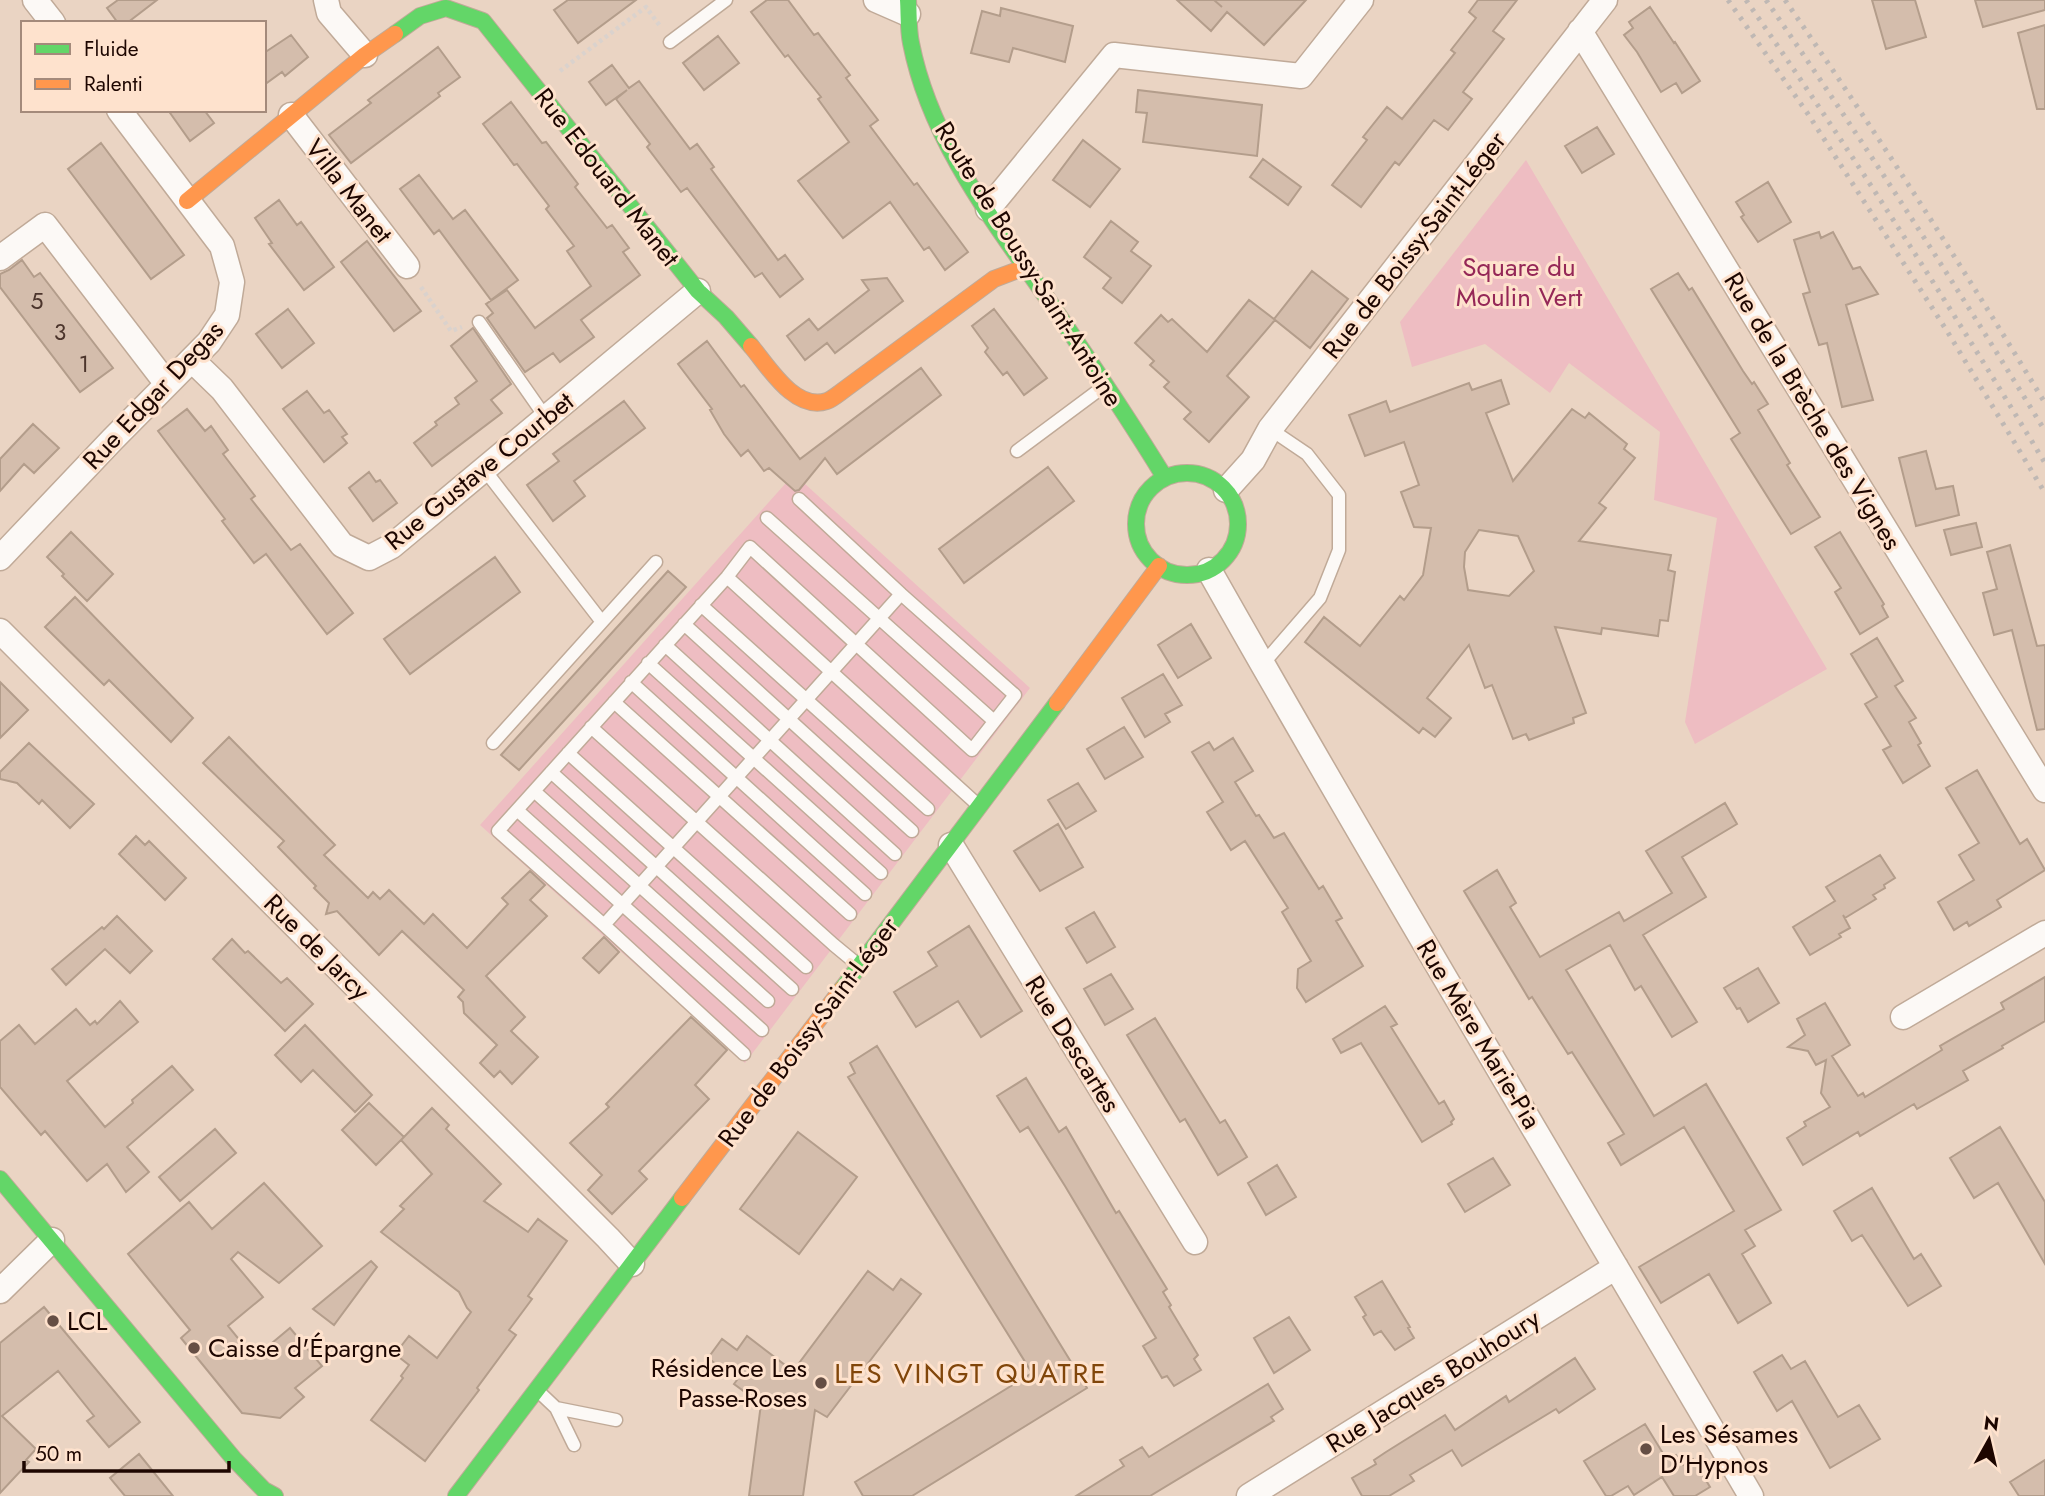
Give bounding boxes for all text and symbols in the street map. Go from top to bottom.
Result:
legend [21,21,266,112]
text: Fluide [84,34,139,64]
text: Ralenti [84,69,143,99]
street label: Rue Edouard Manet [525,80,689,275]
street label: Route de Boussy-Saint-Antoine [925,114,1133,414]
street label: Rue de Boissy-Saint-Léger [1313,123,1515,367]
street label: Villa Manet [296,131,402,252]
park label: Square du Moulin Vert [1456,248,1583,316]
street label: Rue de la Brèche des Vignes [1715,265,1911,557]
house number: 5 [31,284,44,318]
street label: Rue Edgar Degas [74,312,232,478]
house number: 3 [54,315,66,349]
house number: 1 [79,347,89,381]
street label: Rue Gustave Courbet [376,382,582,559]
street label: Rue de Jarcy [255,885,379,1009]
street label: Rue de Boissy-Saint-Léger [709,909,907,1155]
street label: Rue Mère Marie-Pia [1407,932,1551,1136]
street label: Rue Descartes [1016,968,1130,1120]
street label: Rue Jacques Bouhoury [1319,1299,1548,1462]
place label: LCL [67,1302,108,1340]
marker: LCL [45,1313,61,1329]
place label: Caisse d'Épargne [208,1329,401,1367]
marker: Caisse d'Épargne [186,1340,202,1356]
place label: Résidence Les Passe-Roses [651,1349,807,1417]
district label: LES VINGT QUATRE [834,1353,1108,1394]
marker: Résidence Les Passe-Roses [813,1375,829,1391]
north arrow [1954,1405,2024,1475]
text: N [1982,1409,2001,1438]
place label: Les Sésames D'Hypnos [1660,1415,1798,1483]
scale bar [24,1430,229,1474]
text: 50 m [35,1439,82,1469]
marker: Les Sésames D'Hypnos [1638,1441,1654,1457]

